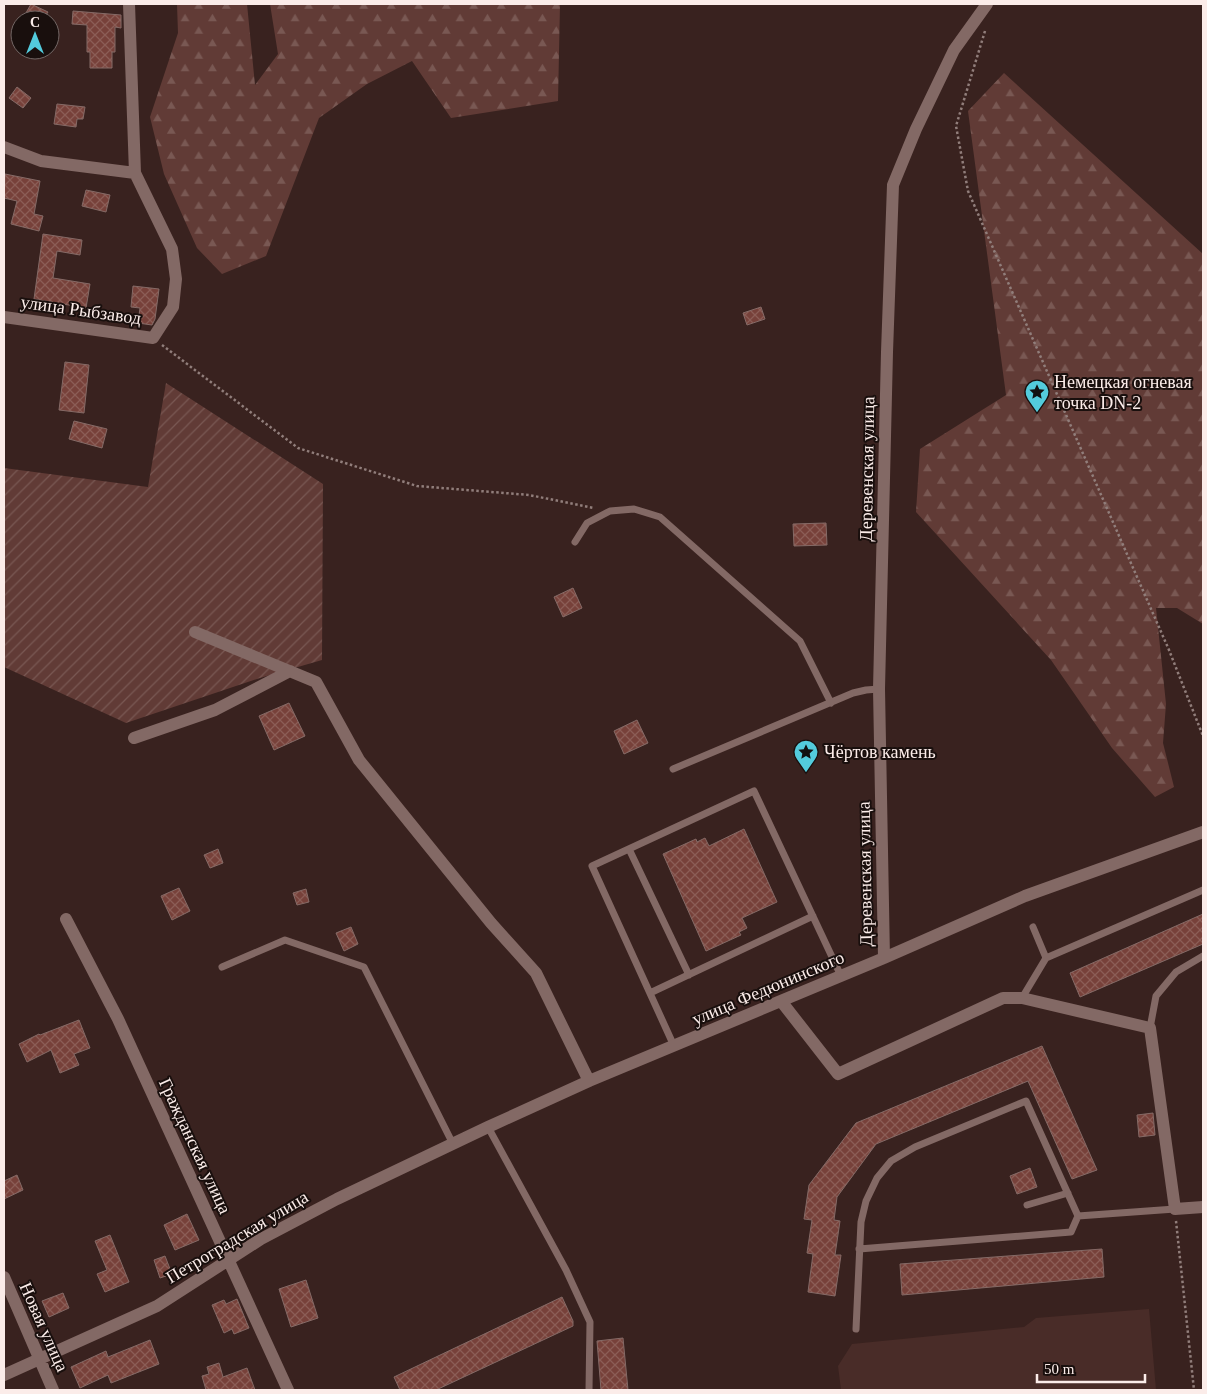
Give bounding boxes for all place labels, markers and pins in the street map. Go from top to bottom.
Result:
place label: Немецкая огневая точка DN-2 [1054,372,1192,413]
place icon: Немецкая огневая точка DN-2 [1024,379,1050,413]
place icon: Чёртов камень [793,739,819,773]
place label: Чёртов камень [824,742,936,762]

